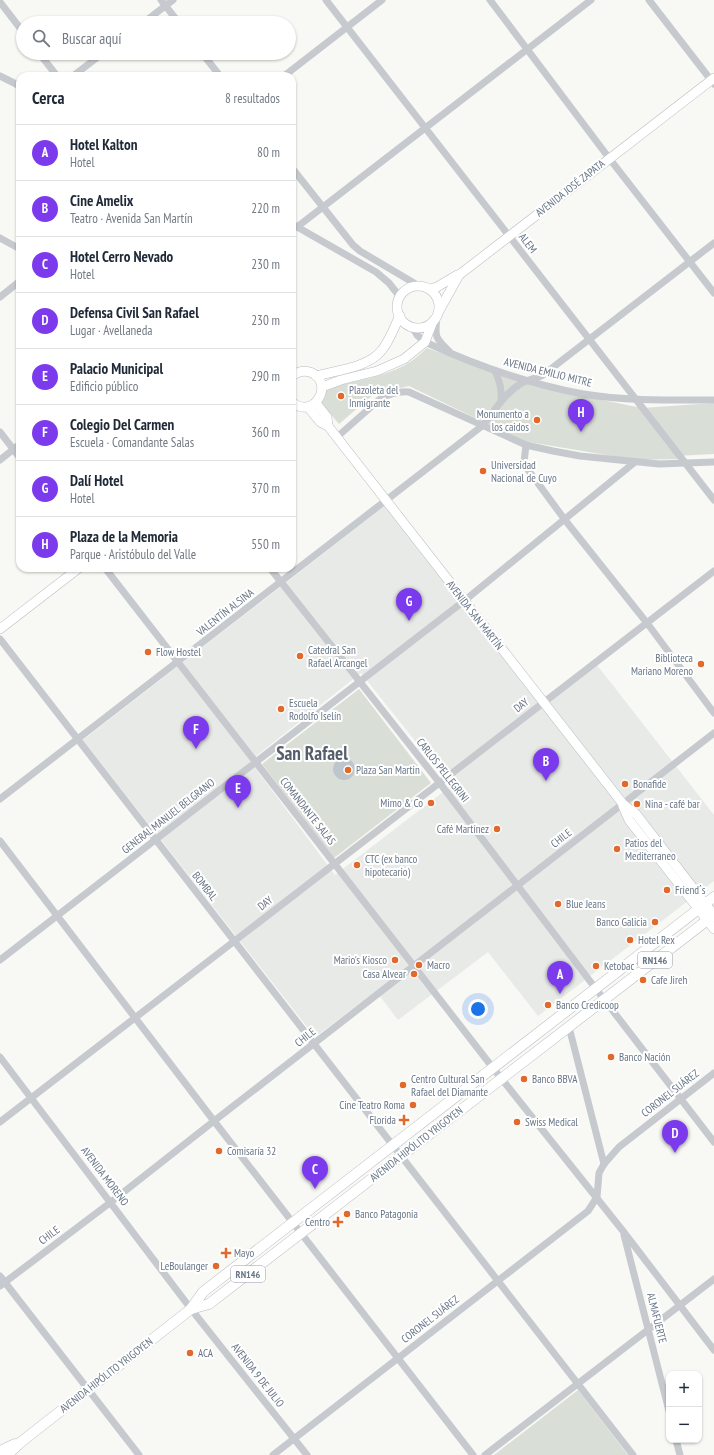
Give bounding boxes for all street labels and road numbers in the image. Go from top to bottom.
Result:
street label: AVENIDA JOSÉ ZAPATA [532,156,608,219]
street label: ALEM [516,230,540,256]
street label: AVENIDA EMILIO MITRE [503,354,594,390]
street label: AVENIDA SAN MARTÍN [444,577,507,653]
street label: VALENTÍN ALSINA [193,585,257,639]
street label: DAY [511,695,531,715]
street label: CARLOS PELLEGRINI [414,735,472,805]
street label: COMANDANTE SALAS [277,774,339,848]
street label: GENERAL MANUEL BELGRANO [119,775,217,857]
street label: CHILE [548,825,575,851]
street label: BOMBAL [189,869,221,904]
street label: DAY [255,893,275,913]
road number: RN146 [638,952,672,968]
street label: CHILE [292,1024,319,1050]
street label: CORONEL SUÁREZ [638,1066,702,1120]
street label: AVENIDA HIPÓLITO YRIGOYEN [367,1103,465,1185]
street label: AVENIDA MORENO [78,1144,132,1208]
street label: CHILE [36,1222,63,1247]
road number: RN146 [231,1266,265,1282]
street label: ALMAFUERTE [644,1291,670,1345]
street label: CORONEL SUÁREZ [398,1292,462,1346]
street label: AVENIDA HIPÓLITO YRIGOYEN [57,1334,155,1416]
street label: AVENIDA 9 DE JULIO [229,1340,287,1410]

